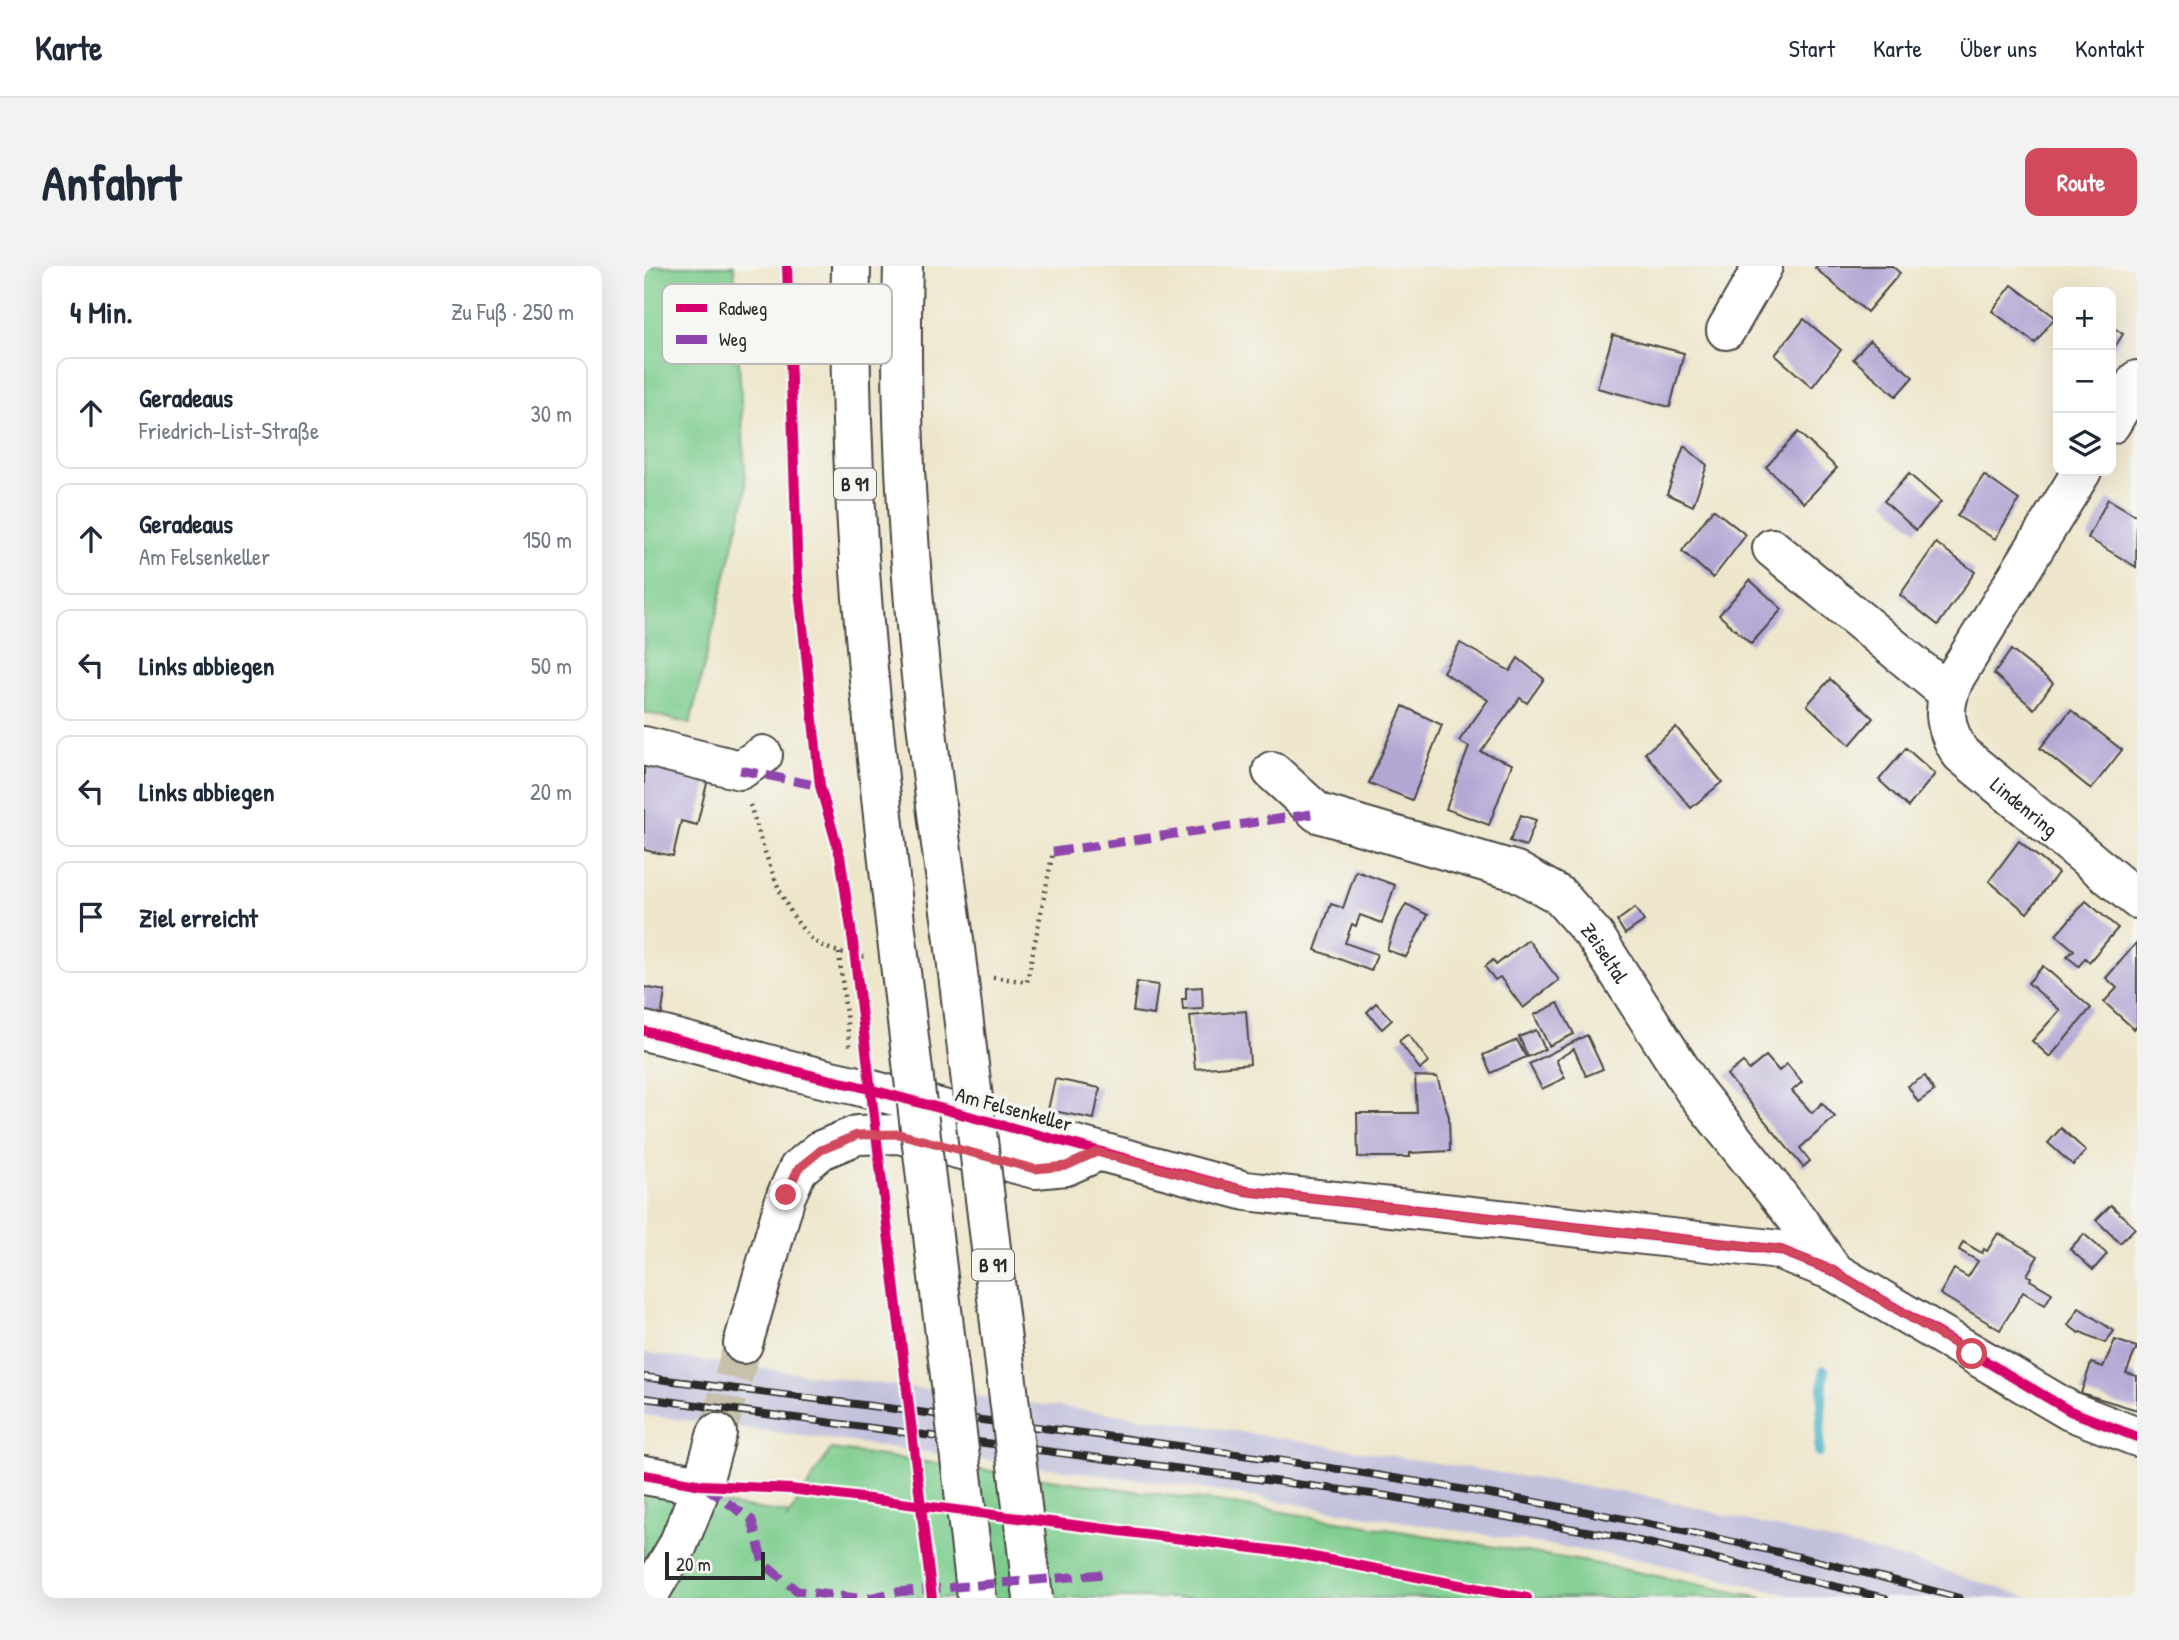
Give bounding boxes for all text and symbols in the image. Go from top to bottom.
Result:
text: Karte [35,26,102,70]
text: Start [1789,32,1835,64]
text: Karte [1873,32,1922,64]
text: Über uns [1960,32,2037,64]
text: Kontakt [2075,32,2144,64]
button: Route [2025,148,2137,216]
text: Anfahrt [42,149,181,215]
legend [662,284,892,364]
map controls [2053,287,2116,476]
button: + [2053,287,2116,350]
text: 4 Min. [70,292,133,332]
text: Radweg [719,295,767,321]
text: Zu Fuß · 250 m [451,296,574,327]
text: Weg [719,326,747,352]
button: − [2053,350,2116,413]
text: Geradeaus [139,380,233,415]
icon: ahead [72,394,110,432]
text: 30 m [530,398,572,429]
button: layers [2053,413,2116,476]
text: Friedrich-List-Straße [139,415,319,446]
road number: B 91 [834,468,876,499]
text: Geradeaus [139,506,233,541]
icon: ahead [72,520,110,558]
text: 150 m [523,524,572,555]
text: Am Felsenkeller [139,541,270,572]
icon: left [72,646,110,684]
text: Links abbiegen [139,648,275,683]
text: 50 m [531,650,572,681]
street label: Lindenring [1985,770,2065,843]
icon: left [72,772,110,810]
text: Links abbiegen [139,774,275,809]
text: 20 m [530,776,572,807]
icon: arrive [72,898,110,936]
text: Ziel erreicht [139,900,258,935]
street label: Zeiseltal [1575,916,1636,989]
street label: Am Felsenkeller [952,1080,1076,1138]
route end [770,1179,801,1210]
road number: B 91 [972,1250,1014,1281]
route start [1956,1338,1987,1369]
scale bar [665,1549,765,1581]
text: 20 m [676,1551,711,1577]

